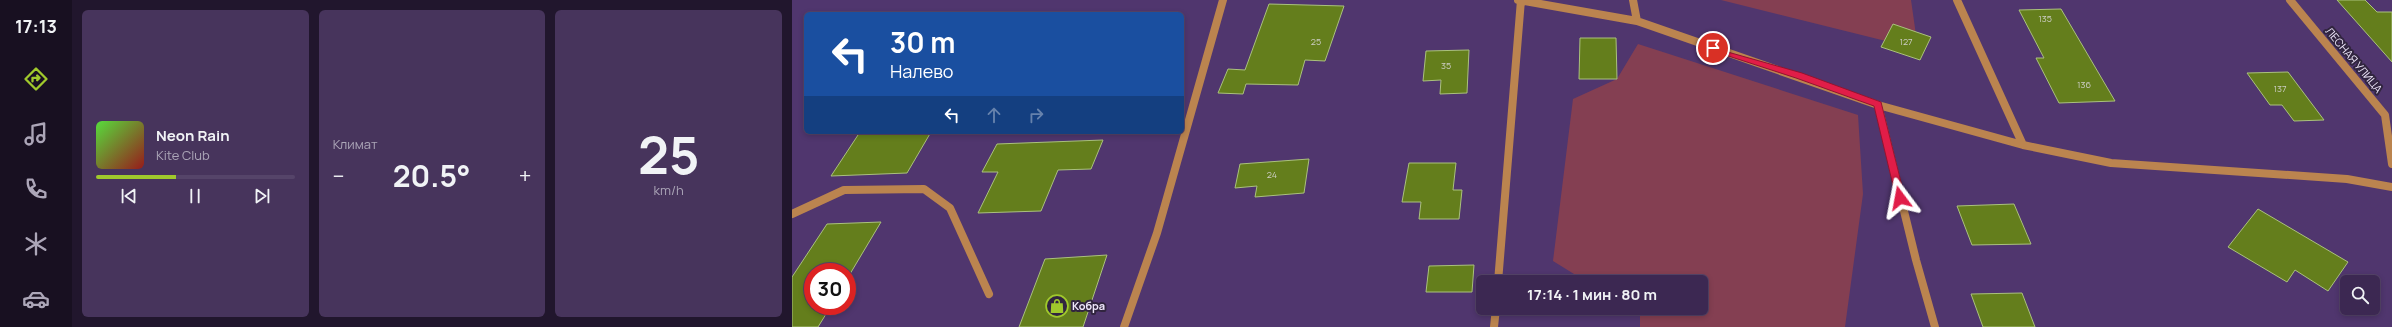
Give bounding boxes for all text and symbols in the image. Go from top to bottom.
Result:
house number: 135 [2038,12,2052,25]
text: 17:13 [15,14,57,38]
text: 30 m [890,23,955,61]
street label: ЛЕСНАЯ УЛИЦА [2323,24,2386,96]
icon: left [824,28,876,80]
pin [1696,31,1730,65]
house number: 25 [1311,35,1321,48]
house number: 127 [1899,35,1913,48]
icon: arrive [1702,37,1724,59]
text: Налево [890,59,954,83]
house number: 35 [1441,59,1451,72]
icon: directions [22,65,50,93]
house number: 136 [2077,78,2091,91]
house number: 137 [2273,82,2287,95]
icon: left [941,104,963,126]
icon: ahead [983,104,1005,126]
icon: right [1025,104,1047,126]
text: 25 [638,119,699,190]
icon: music [22,120,50,148]
text: Neon Rain [156,125,230,146]
text: Климат [333,135,378,153]
text: Kite Club [156,146,210,164]
text: 20.5° [393,155,470,196]
text: − [333,161,345,191]
text: + [519,161,531,191]
house number: 24 [1267,168,1277,181]
icon: phone [22,175,50,203]
position arrow [1879,177,1921,219]
text: km/h [654,181,684,199]
icon: previous [118,185,140,207]
icon: pause [184,185,206,207]
icon: next [251,185,273,207]
icon: climate [22,230,50,258]
speed limit sign: 30 [804,263,856,315]
map controls [2340,275,2380,315]
button: search [2340,275,2380,315]
text: 17:14 · 1 мин · 80 m [1527,284,1657,305]
icon: car [22,285,50,313]
shop icon: Кобра [1044,293,1070,319]
place label: Кобра [1072,298,1105,313]

